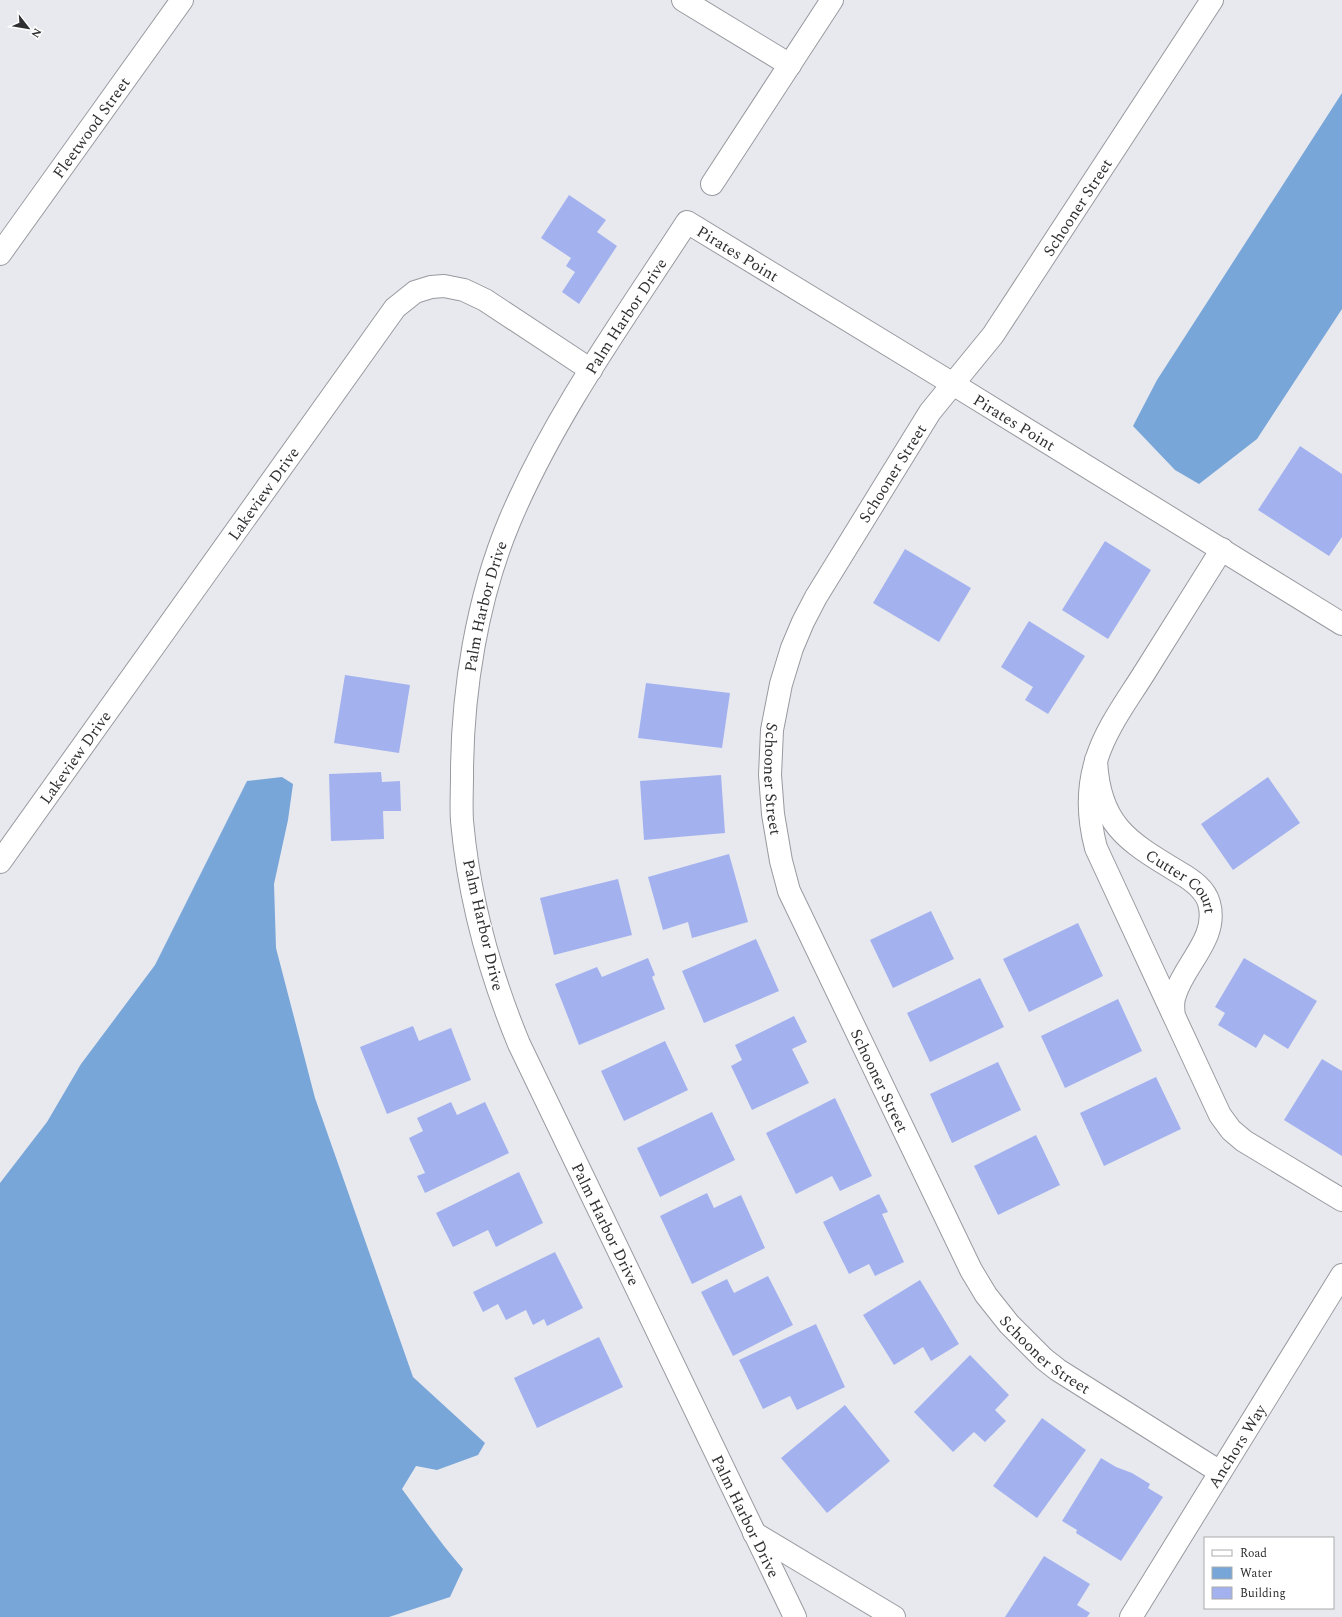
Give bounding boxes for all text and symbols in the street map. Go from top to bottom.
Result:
north arrow [8,8,48,48]
text: N [27,25,46,41]
street label: Fleetwood Street [47,72,137,184]
street label: Schooner Street [1037,154,1119,261]
street label: Pirates Point [692,220,784,288]
street label: Palm Harbor Drive [580,253,673,379]
street label: Pirates Point [968,388,1060,457]
street label: Schooner Street [853,419,933,528]
street label: Lakeview Drive [222,442,305,545]
street label: Palm Harbor Drive [459,537,514,674]
street label: Lakeview Drive [34,706,117,809]
street label: Schooner Street [757,720,787,837]
street label: Cutter Court [1140,844,1222,915]
street label: Palm Harbor Drive [456,857,510,993]
street label: Schooner Street [844,1025,914,1137]
street label: Palm Harbor Drive [565,1159,645,1290]
street label: Schooner Street [993,1310,1095,1401]
street label: Anchors Way [1202,1399,1273,1493]
street label: Palm Harbor Drive [705,1451,785,1582]
legend [1204,1537,1334,1609]
text: Road [1240,1544,1267,1563]
text: Water [1240,1564,1272,1583]
text: Building [1240,1584,1286,1603]

